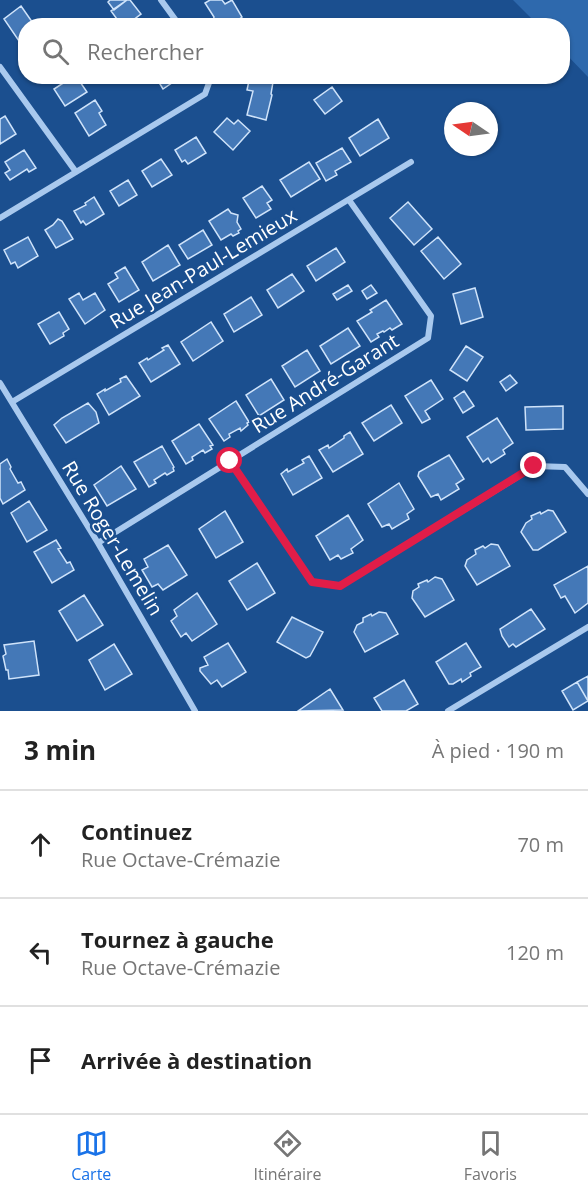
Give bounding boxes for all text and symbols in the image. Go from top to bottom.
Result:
search box [18,18,570,84]
icon: search [39,35,72,68]
text: Rechercher [87,36,204,66]
north arrow [444,102,498,156]
street label: Rue Jean-Paul-Lemieux [105,201,302,335]
street label: Rue André-Garant [246,327,404,439]
route start [216,447,242,473]
route end [520,452,546,478]
street label: Rue Roger-Lemelin [56,456,170,620]
text: 3 min [24,732,96,768]
text: À pied · 190 m [432,737,564,764]
text: Continuez [81,816,192,846]
icon: ahead [24,828,57,861]
text: 70 m [517,831,564,858]
text: Rue Octave-Crémazie [81,846,280,873]
text: Tournez à gauche [81,924,274,954]
icon: left [24,936,57,969]
text: 120 m [506,939,564,966]
text: Rue Octave-Crémazie [81,954,280,981]
icon: arrive [24,1044,57,1077]
text: Arrivée à destination [81,1045,312,1075]
tab: Carte [71,1127,111,1185]
tab: Itinéraire [254,1127,322,1185]
tab: Favoris [464,1127,517,1185]

